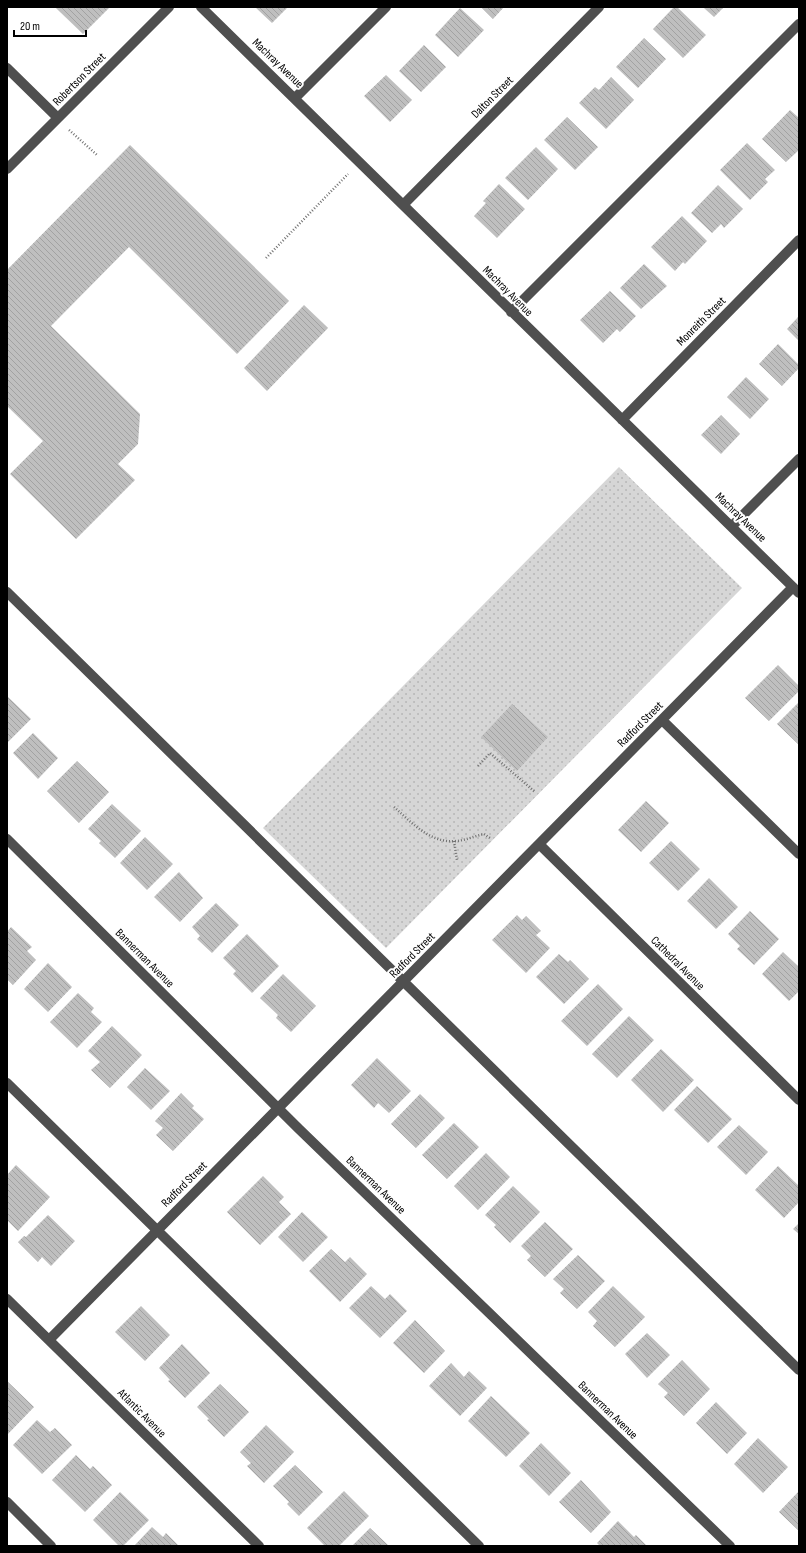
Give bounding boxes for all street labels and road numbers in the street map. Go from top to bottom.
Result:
street label: Machray Avenue [249,35,306,92]
street label: Robertson Street [50,49,109,109]
street label: Dalton Street [468,73,517,122]
street label: Machray Avenue [479,263,536,320]
street label: Monreith Street [674,293,729,349]
street label: Machray Avenue [712,489,769,546]
street label: Radford Street [614,698,667,750]
street label: Bannerman Avenue [112,926,177,991]
street label: Radford Street [386,929,439,981]
street label: Cathedral Avenue [648,933,708,994]
street label: Bannerman Avenue [343,1153,409,1218]
street label: Radford Street [158,1158,211,1210]
street label: Bannerman Avenue [575,1378,641,1443]
street label: Atlantic Avenue [113,1385,169,1441]

